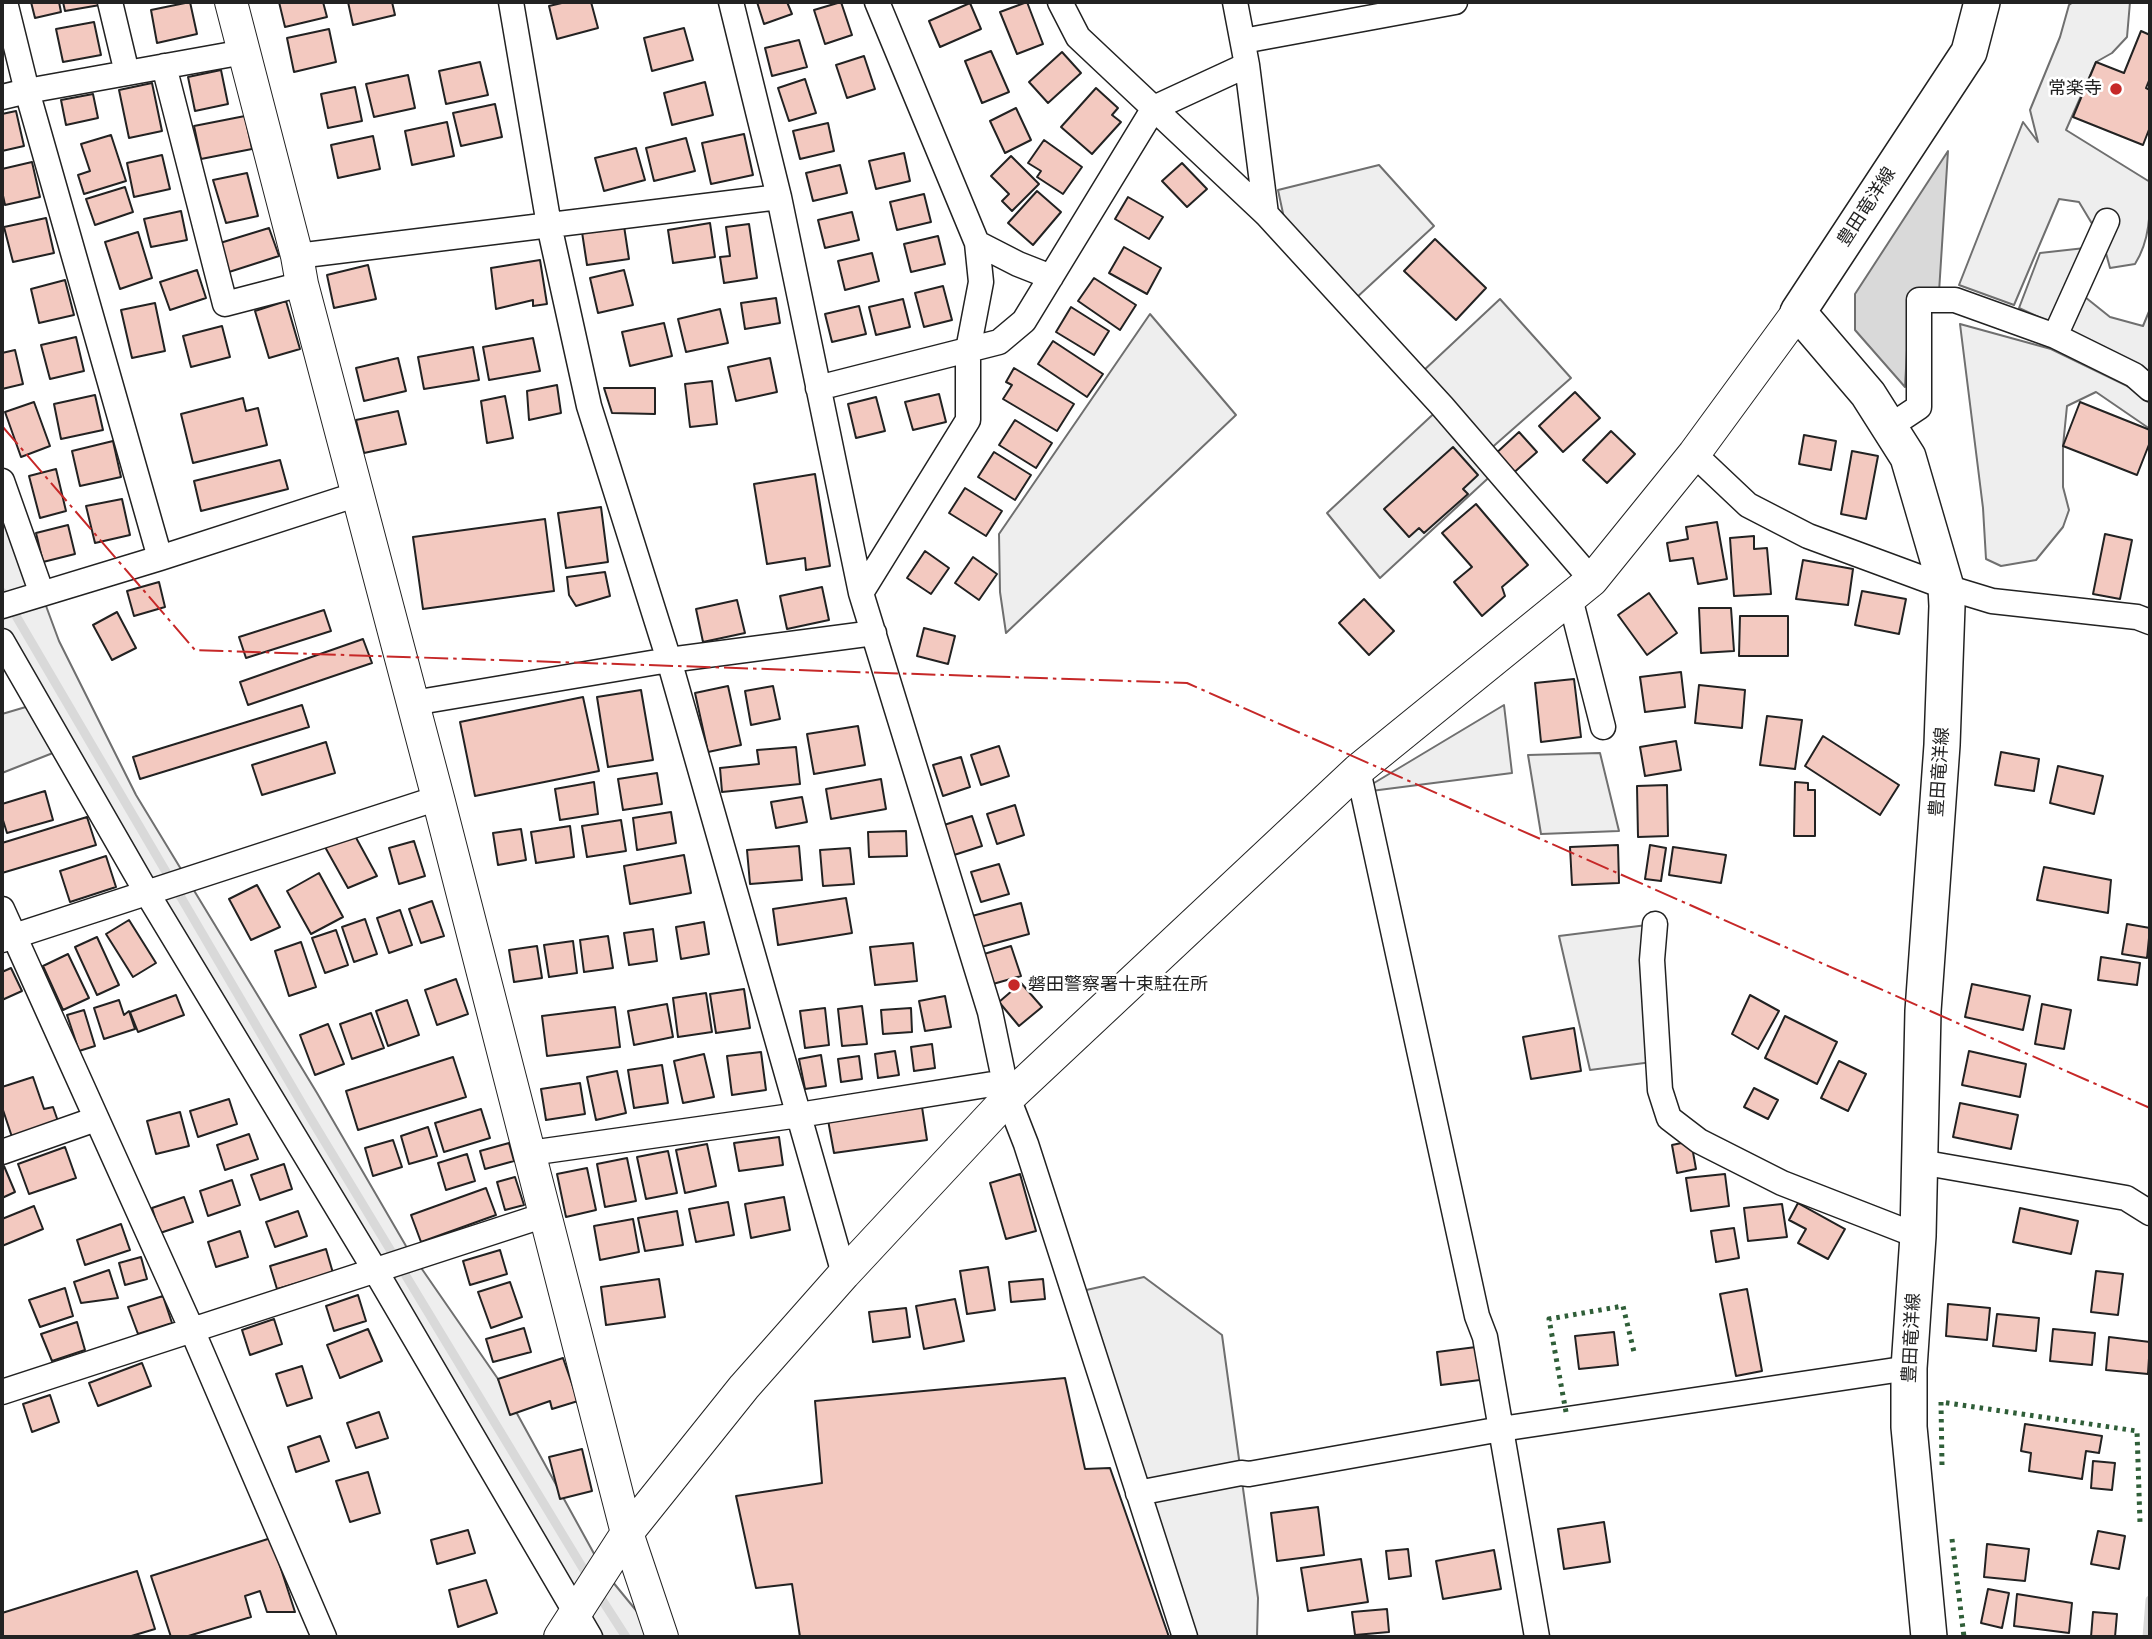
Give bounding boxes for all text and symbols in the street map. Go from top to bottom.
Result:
place label: 常楽寺 [2048,78,2102,100]
marker: 常楽寺 [2108,81,2124,97]
street label: 豊田竜洋線 [1833,163,1901,251]
street label: 豊田竜洋線 [1926,726,1954,818]
place label: 磐田警察署十束駐在所 [1028,974,1208,996]
marker: 磐田警察署十束駐在所 [1006,977,1022,993]
street label: 豊田竜洋線 [1899,1292,1925,1384]

